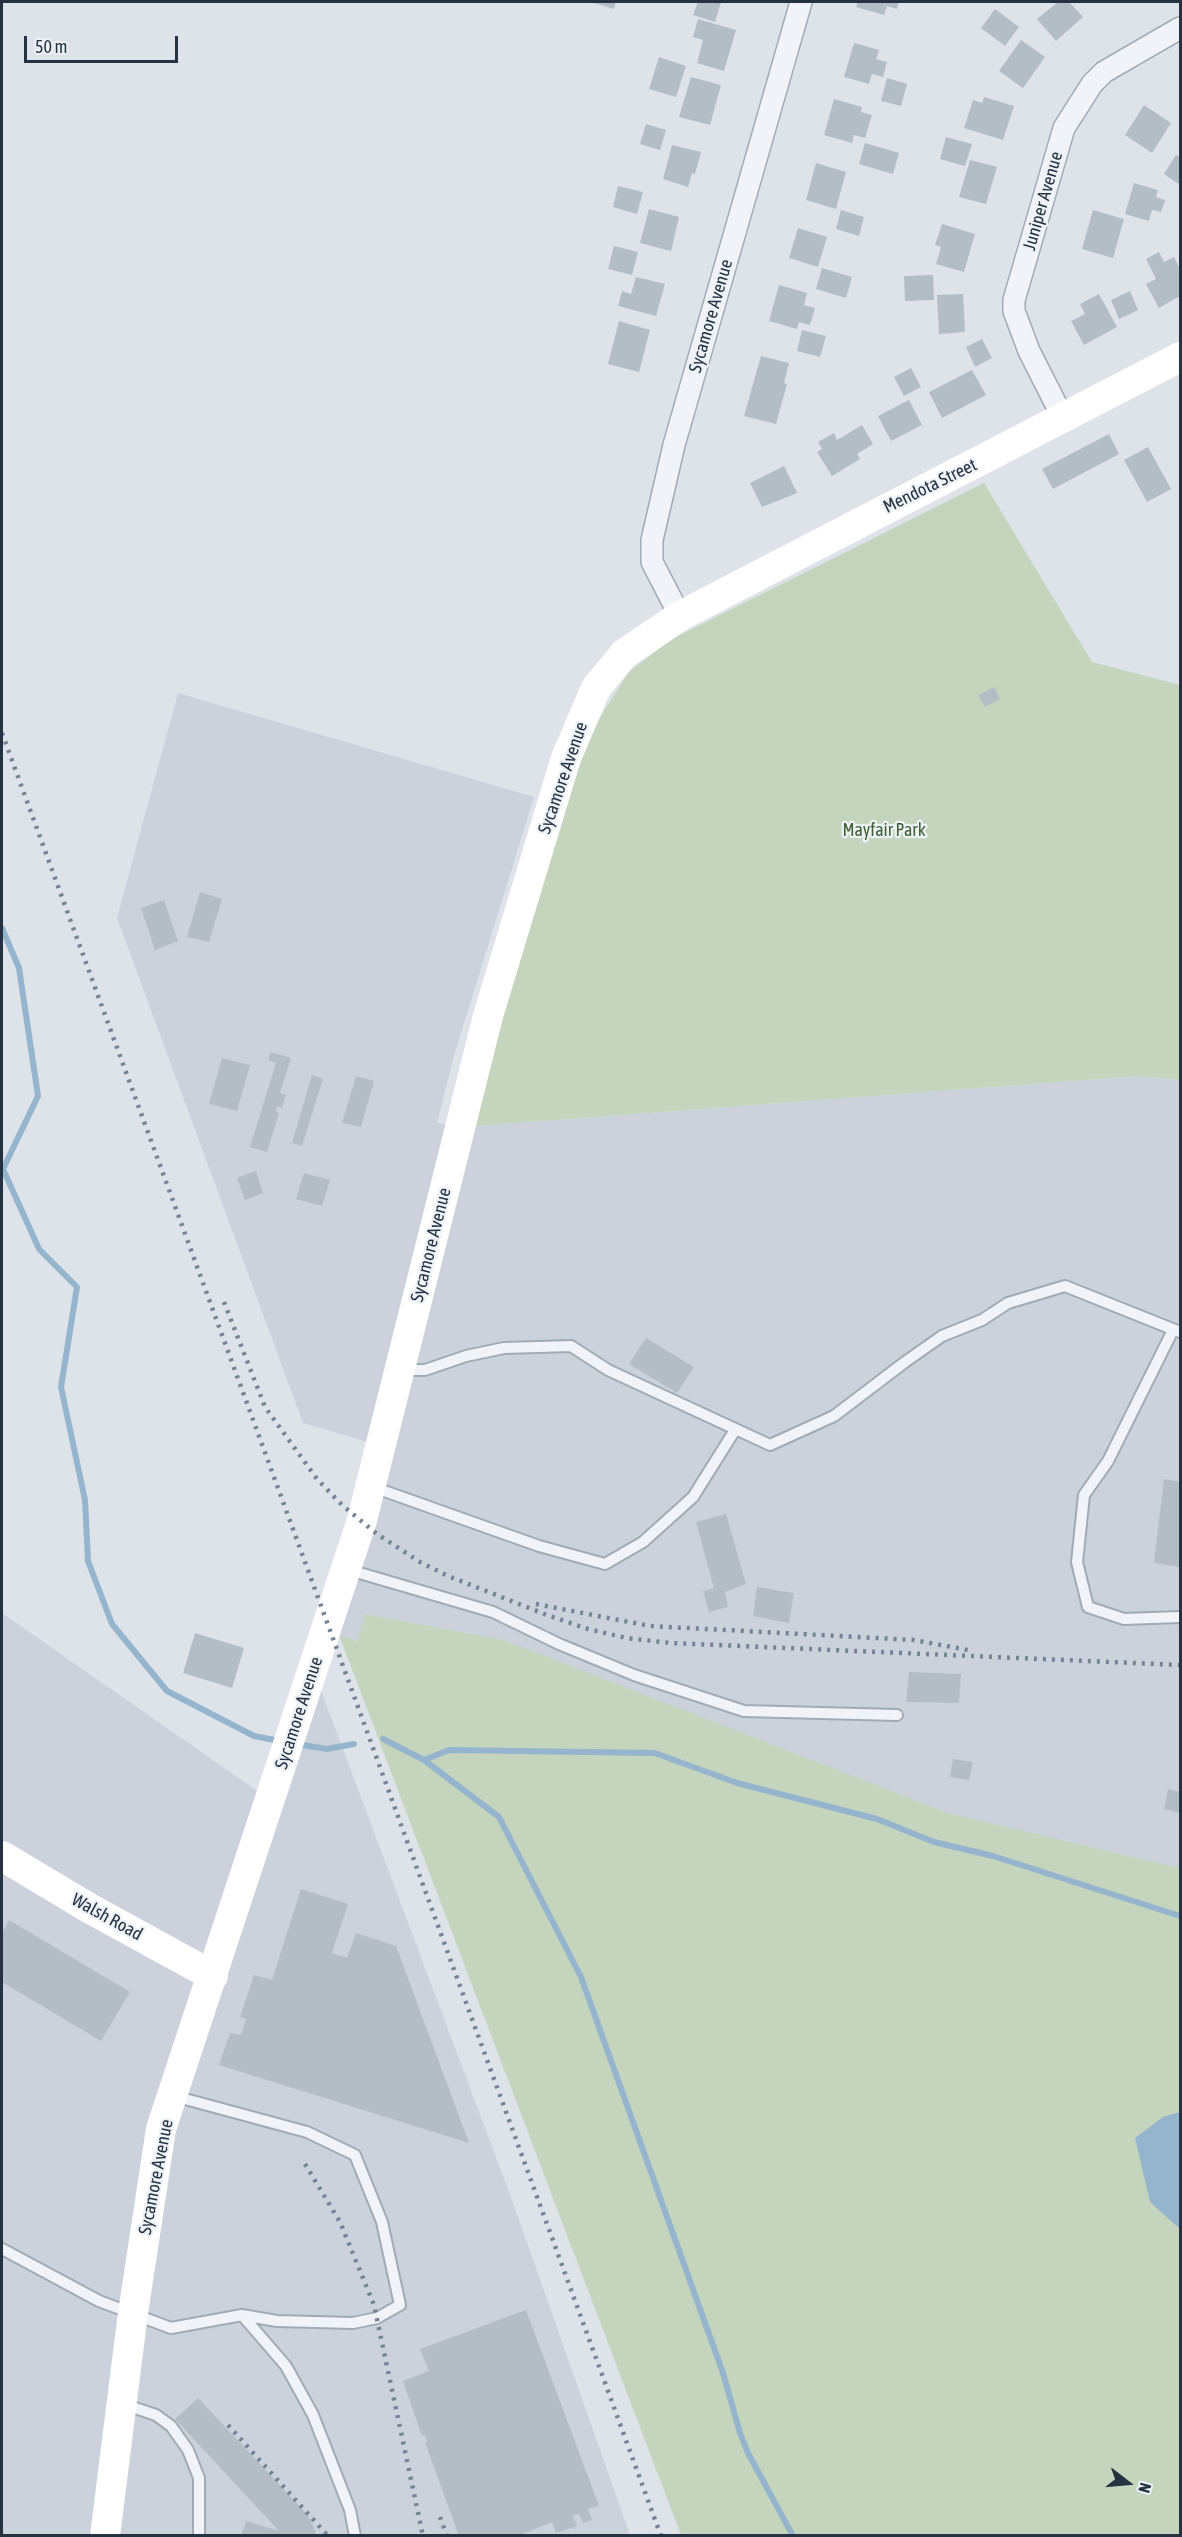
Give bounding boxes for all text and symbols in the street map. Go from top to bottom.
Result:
scale bar [27,24,182,62]
text: 50 m [35,36,67,57]
street label: Juniper Avenue [1019,149,1067,253]
street label: Sycamore Avenue [685,257,737,375]
street label: Mendota Street [880,454,980,518]
street label: Sycamore Avenue [534,719,592,837]
park label: Mayfair Park [842,819,926,841]
street label: Sycamore Avenue [406,1186,456,1304]
street label: Sycamore Avenue [271,1654,327,1772]
street label: Walsh Road [68,1889,146,1945]
street label: Sycamore Avenue [134,2118,178,2236]
north arrow [1098,2453,1158,2513]
text: N [1135,2481,1155,2495]

